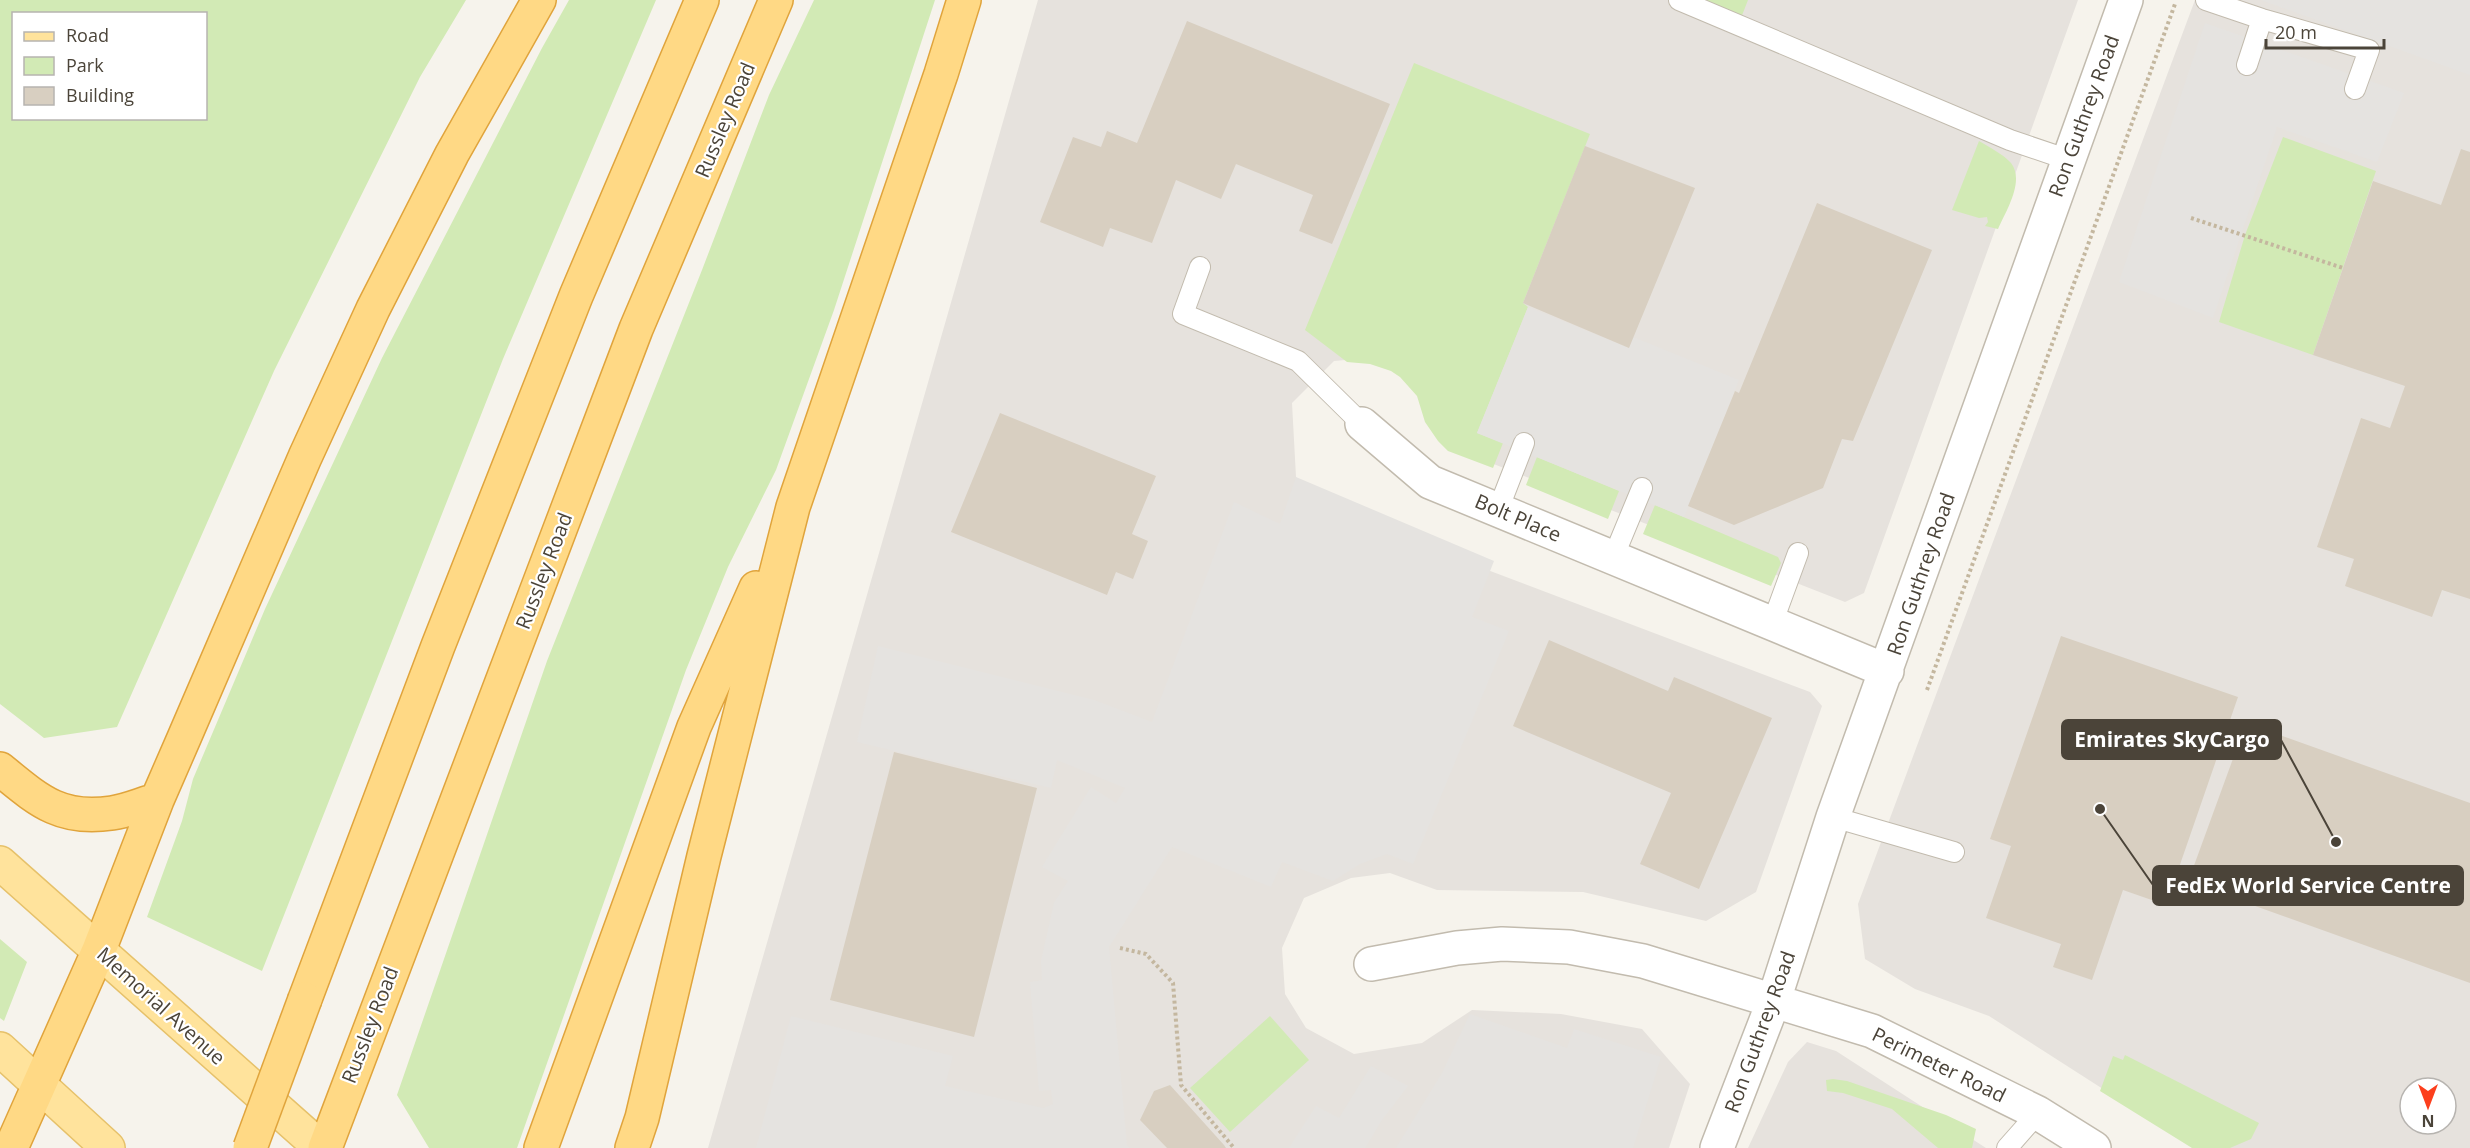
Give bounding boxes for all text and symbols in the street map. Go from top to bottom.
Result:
legend [12,12,207,120]
scale bar [2266,12,2384,50]
text: 20 m [2275,20,2317,44]
text: Road [66,23,109,47]
street label: Ron Guthrey Road [2042,31,2125,201]
text: Park [66,53,104,77]
street label: Russley Road [688,58,761,182]
text: Building [66,83,134,107]
street label: Bolt Place [1471,487,1566,548]
street label: Ron Guthrey Road [1880,489,1961,659]
street label: Russley Road [509,509,578,633]
callout: Emirates SkyCargo [2062,720,2281,759]
text: Emirates SkyCargo [2074,725,2270,753]
callout: FedEx World Service Centre [2153,866,2463,905]
text: FedEx World Service Centre [2165,871,2451,899]
street label: Memorial Avenue [91,941,231,1071]
street label: Ron Guthrey Road [1718,947,1801,1117]
street label: Russley Road [335,963,404,1087]
street label: Perimeter Road [1868,1020,2011,1109]
north arrow [2398,1076,2458,1136]
text: N [2421,1110,2435,1132]

